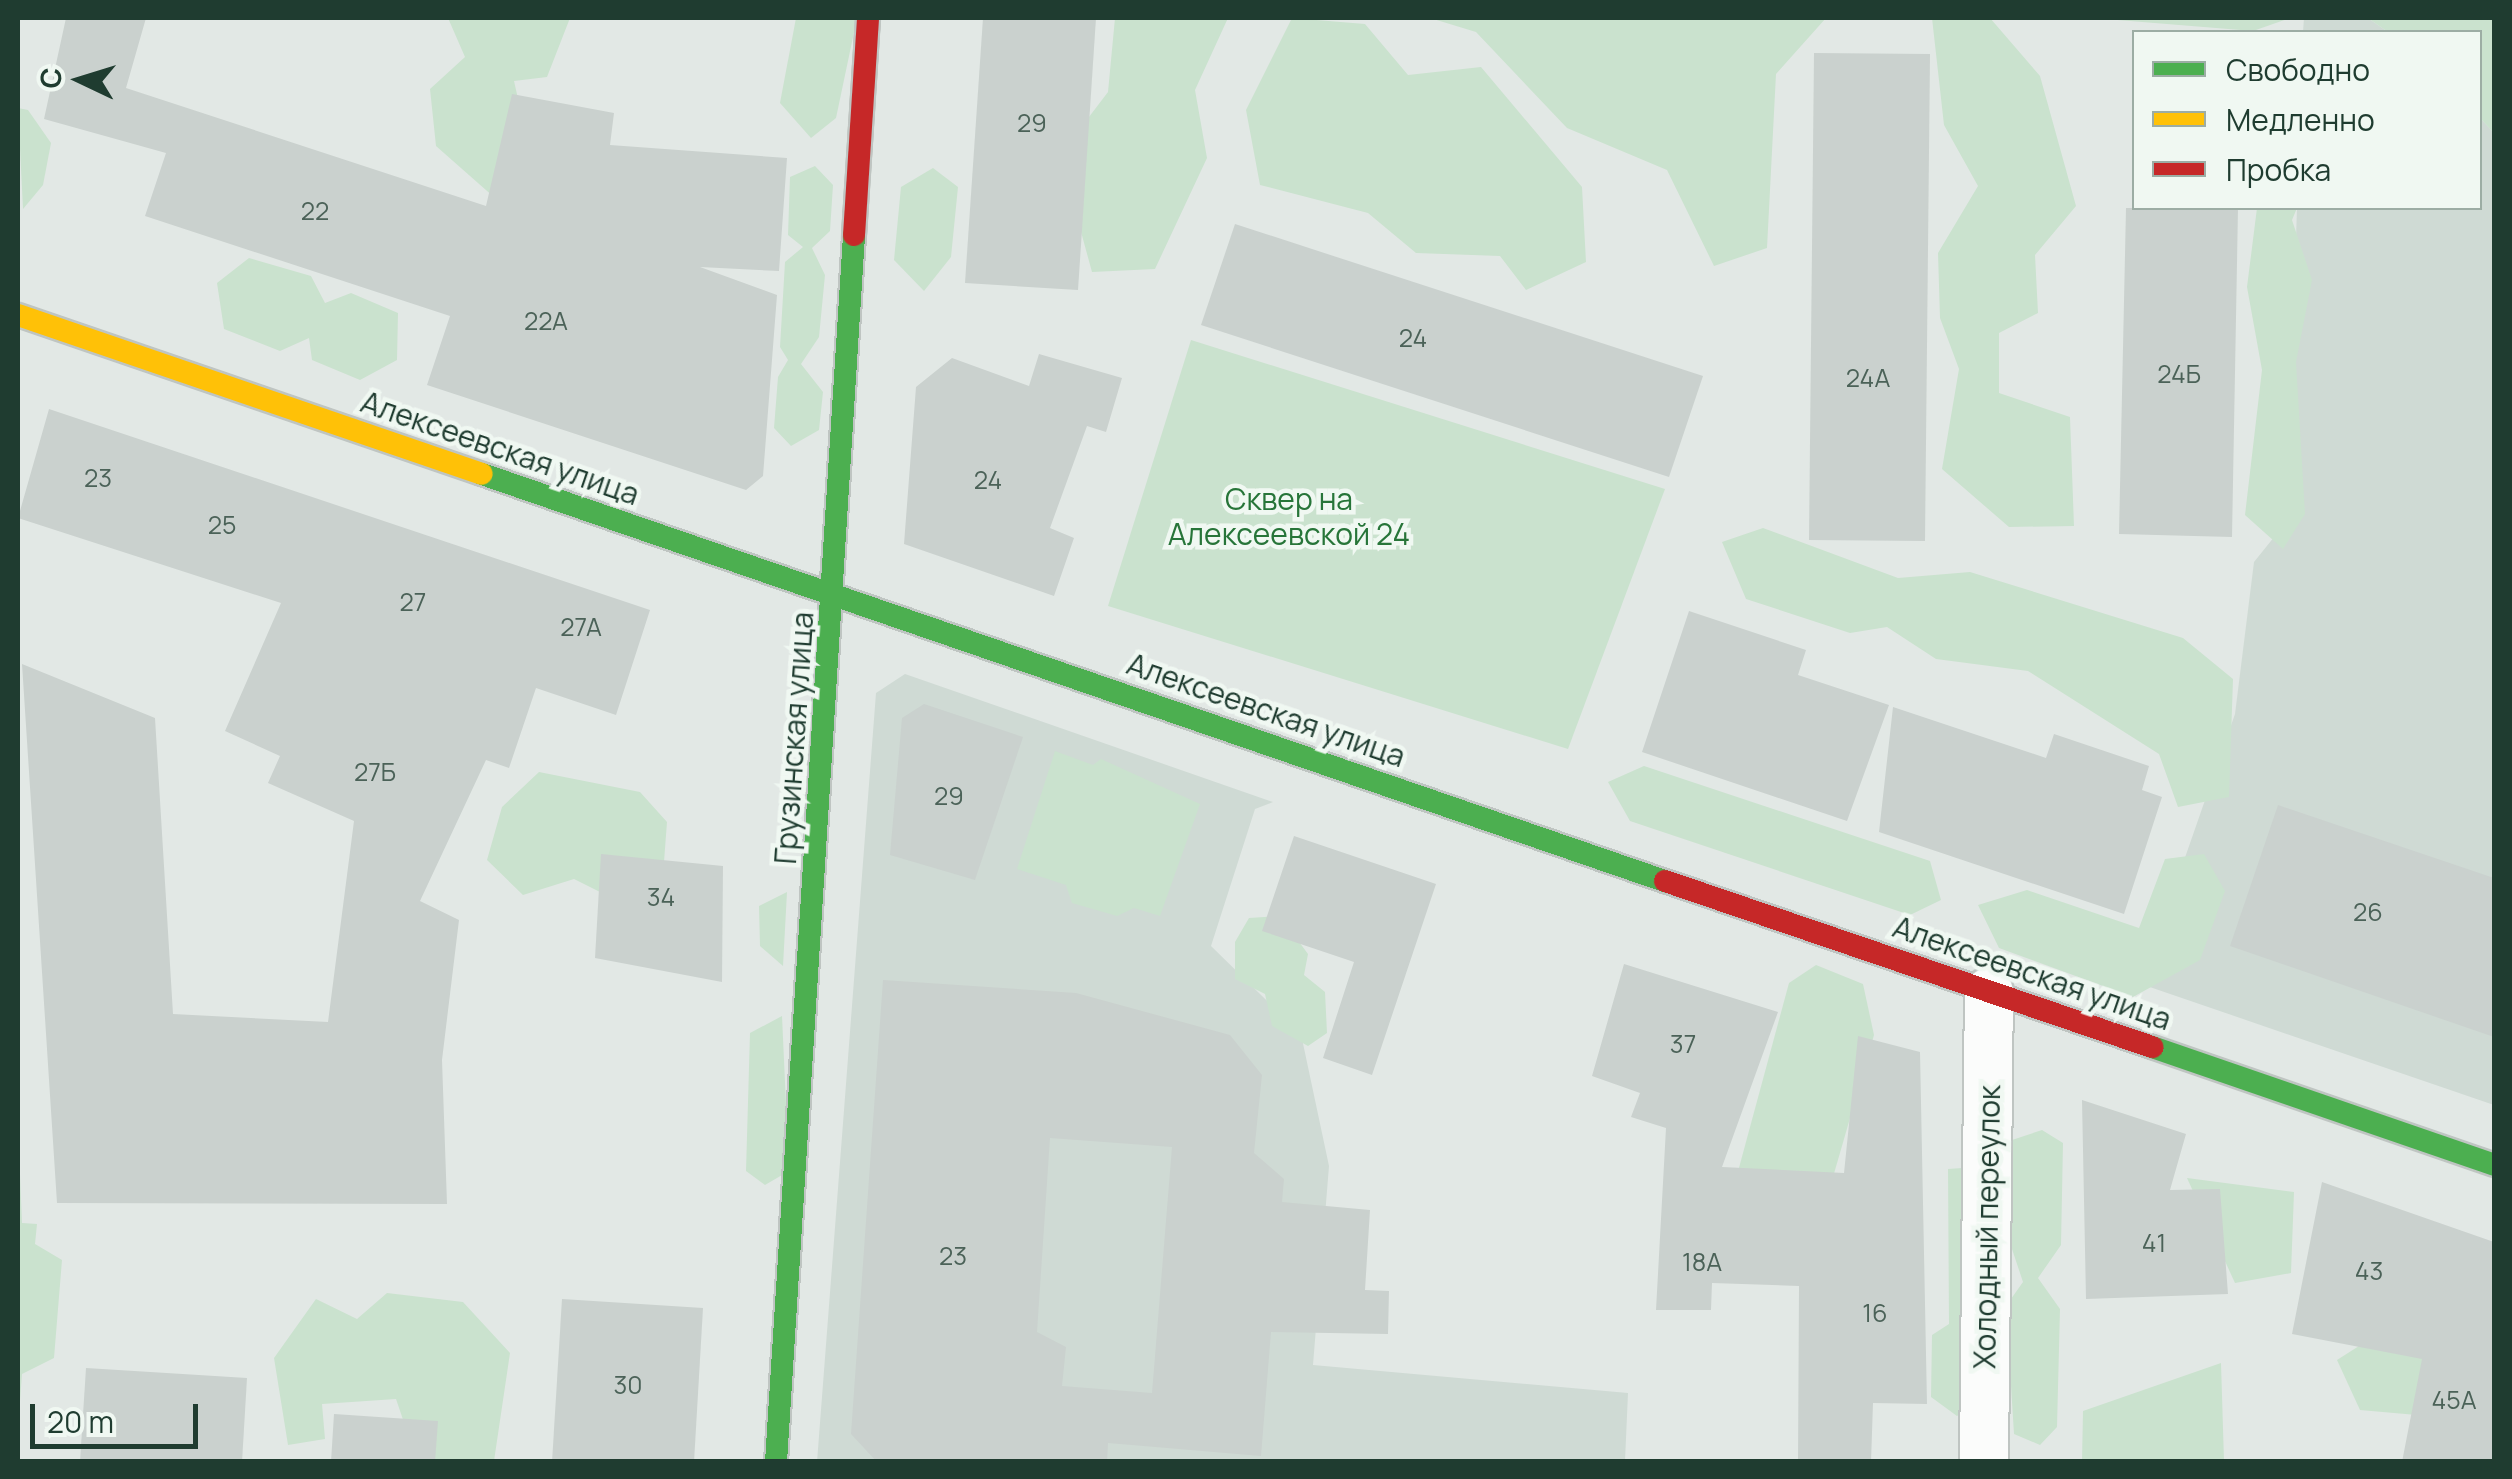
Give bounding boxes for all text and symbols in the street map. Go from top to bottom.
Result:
north arrow [30,30,130,130]
legend [2132,30,2482,210]
text: Свободно [2226,49,2370,90]
text: С [30,66,70,90]
text: Медленно [2226,99,2375,140]
house number: 29 [1017,108,1047,138]
text: Пробка [2226,149,2331,190]
house number: 22 [301,196,329,226]
house number: 22А [524,306,568,336]
house number: 24 [1399,323,1427,353]
house number: 24Б [2157,359,2201,389]
house number: 24А [1846,363,1890,393]
street label: Алексеевская улица [356,384,644,512]
house number: 23 [84,463,112,493]
house number: 24 [974,465,1002,495]
park label: Сквер на Алексеевской 24 [1168,481,1410,552]
house number: 25 [208,510,236,540]
house number: 27 [400,587,426,617]
street label: Грузинская улица [767,611,821,865]
house number: 27А [560,612,602,642]
street label: Алексеевская улица [1122,646,1410,774]
house number: 27Б [354,757,396,787]
house number: 29 [934,781,964,811]
house number: 34 [647,882,675,912]
house number: 26 [2353,897,2383,927]
street label: Алексеевская улица [1888,909,2176,1037]
house number: 37 [1670,1029,1696,1059]
street label: Холодный переулок [1967,1085,2007,1369]
house number: 41 [2142,1228,2166,1258]
house number: 23 [939,1241,967,1271]
house number: 18А [1682,1247,1722,1277]
house number: 43 [2355,1256,2383,1286]
house number: 16 [1862,1298,1888,1328]
house number: 30 [613,1370,643,1400]
scale bar [35,1384,202,1446]
house number: 45А [2431,1385,2477,1415]
text: 20 m [47,1401,114,1442]

